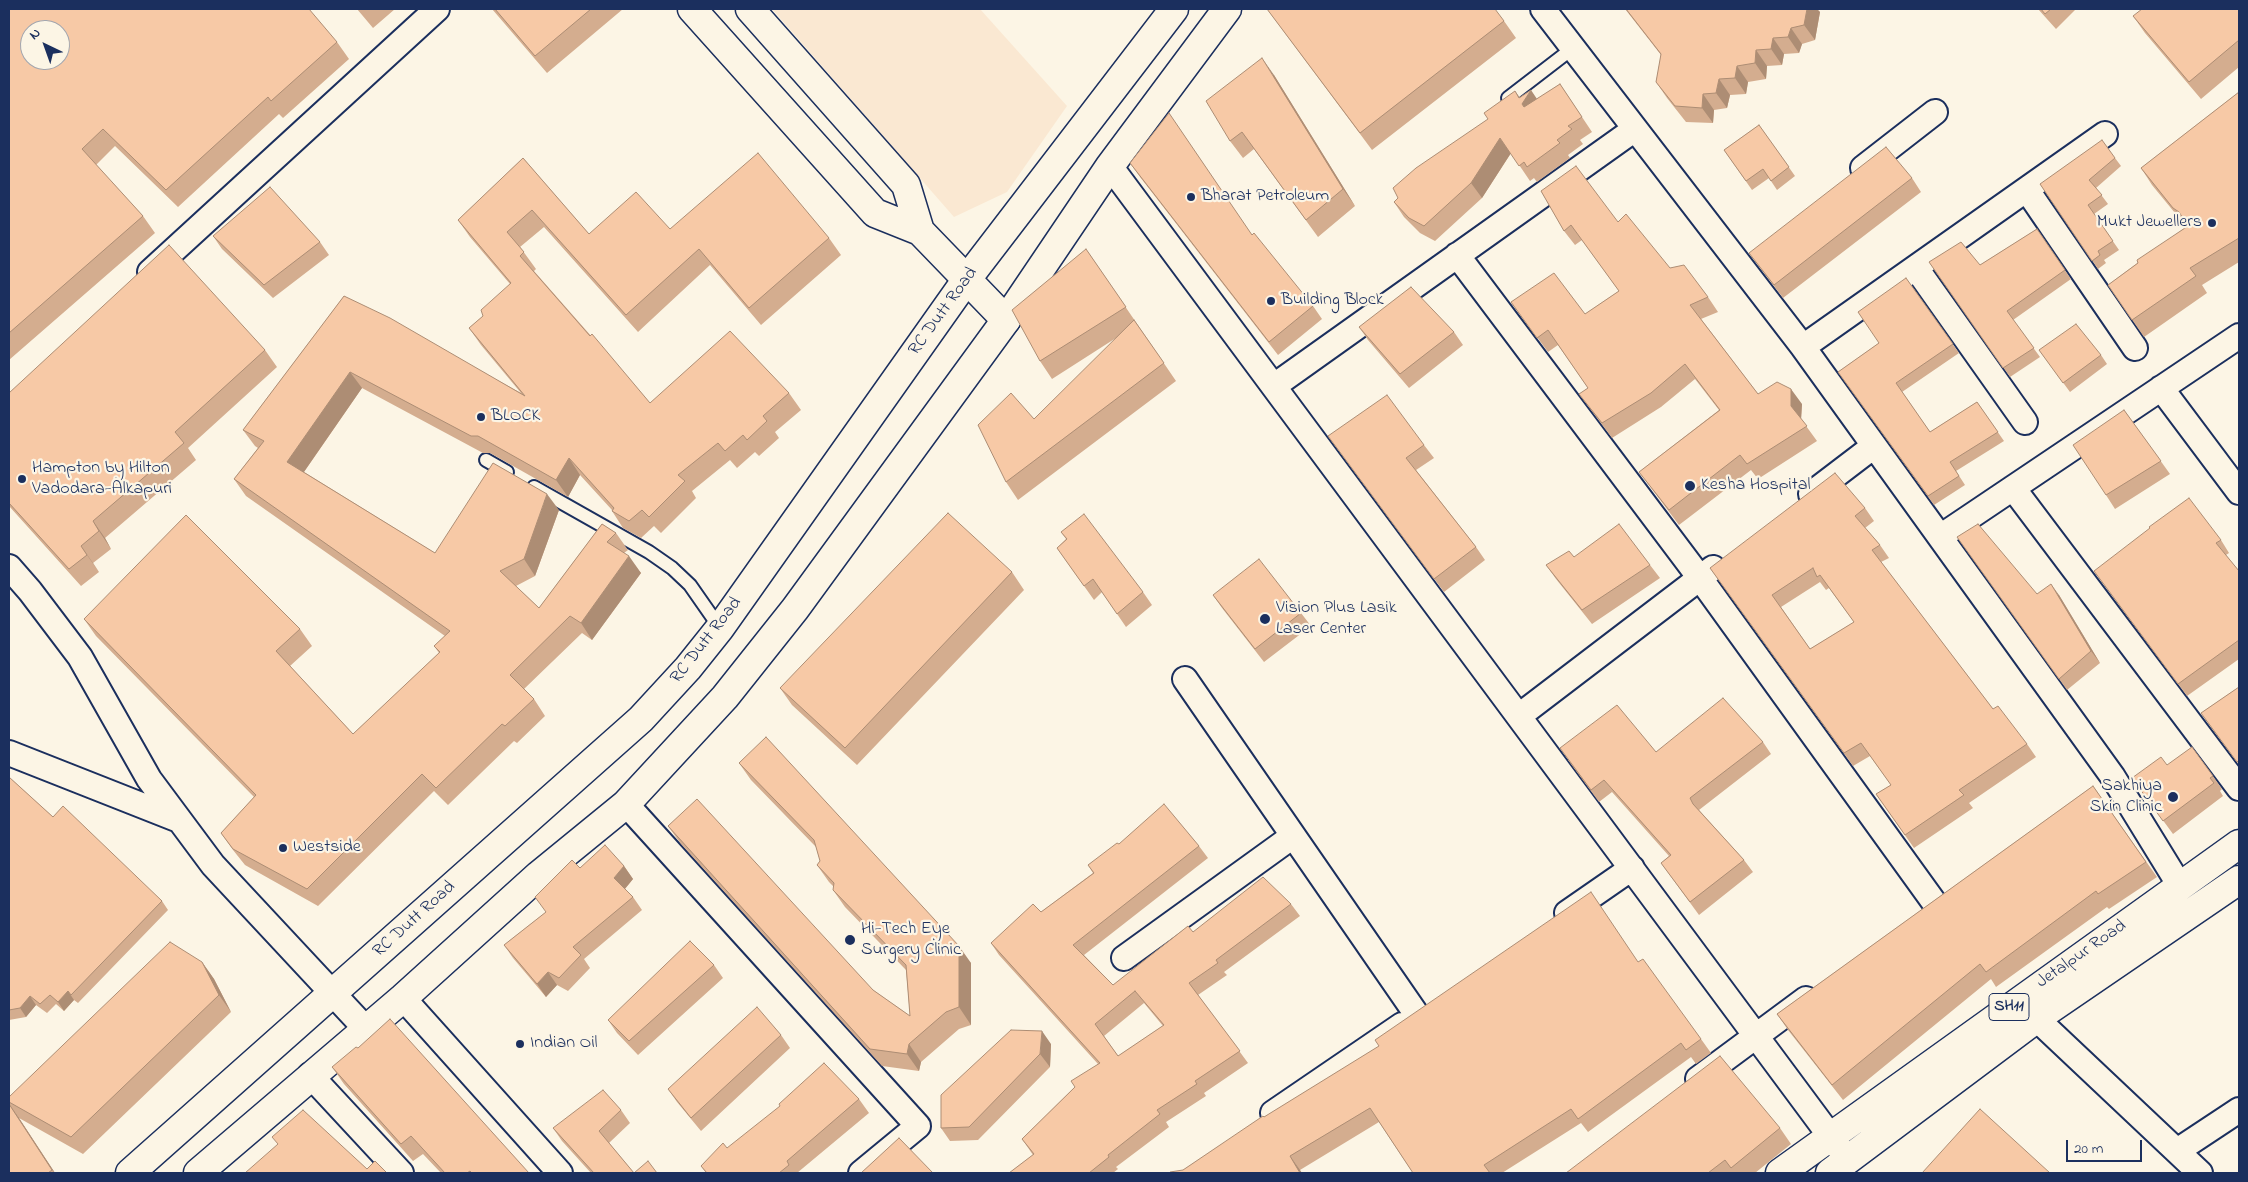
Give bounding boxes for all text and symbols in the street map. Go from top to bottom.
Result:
north arrow [20,20,70,70]
text: N [25,23,46,45]
place label: Bharat Petroleum [1201,186,1329,208]
marker: Bharat Petroleum [1185,191,1197,203]
place label: Mukt Jewellers [2097,212,2202,234]
marker: Mukt Jewellers [2206,217,2218,229]
street label: RC Dutt Road [905,264,983,360]
place label: Building Block [1281,290,1384,312]
marker: Building Block [1265,295,1277,307]
place label: BLOCK [491,406,540,428]
marker: BLOCK [475,411,487,423]
place label: Hampton by Hilton Vadodara-Alkapuri [32,458,172,500]
marker: Hampton by Hilton Vadodara-Alkapuri [16,473,28,485]
place label: Kesha Hospital [1701,475,1811,497]
marker: Kesha Hospital [1683,479,1697,493]
street label: RC Dutt Road [667,593,747,689]
place label: Vision Plus Lasik Laser Center [1276,598,1397,640]
marker: Vision Plus Lasik Laser Center [1258,612,1272,626]
place label: Sakhiya Skin Clinic [2090,776,2162,819]
marker: Sakhiya Skin Clinic [2166,790,2180,804]
place label: Westside [293,837,361,859]
marker: Westside [277,842,289,854]
street label: RC Dutt Road [369,877,461,963]
street label: Jetalpur Road [2033,916,2131,994]
place label: Hi-Tech Eye Surgery Clinic [861,919,961,962]
marker: Hi-Tech Eye Surgery Clinic [843,933,857,947]
road number: SH11 [1989,994,2029,1020]
place label: Indian Oil [530,1033,598,1055]
marker: Indian Oil [514,1038,526,1050]
scale bar [2068,1130,2144,1162]
text: 20 m [2074,1138,2103,1160]

